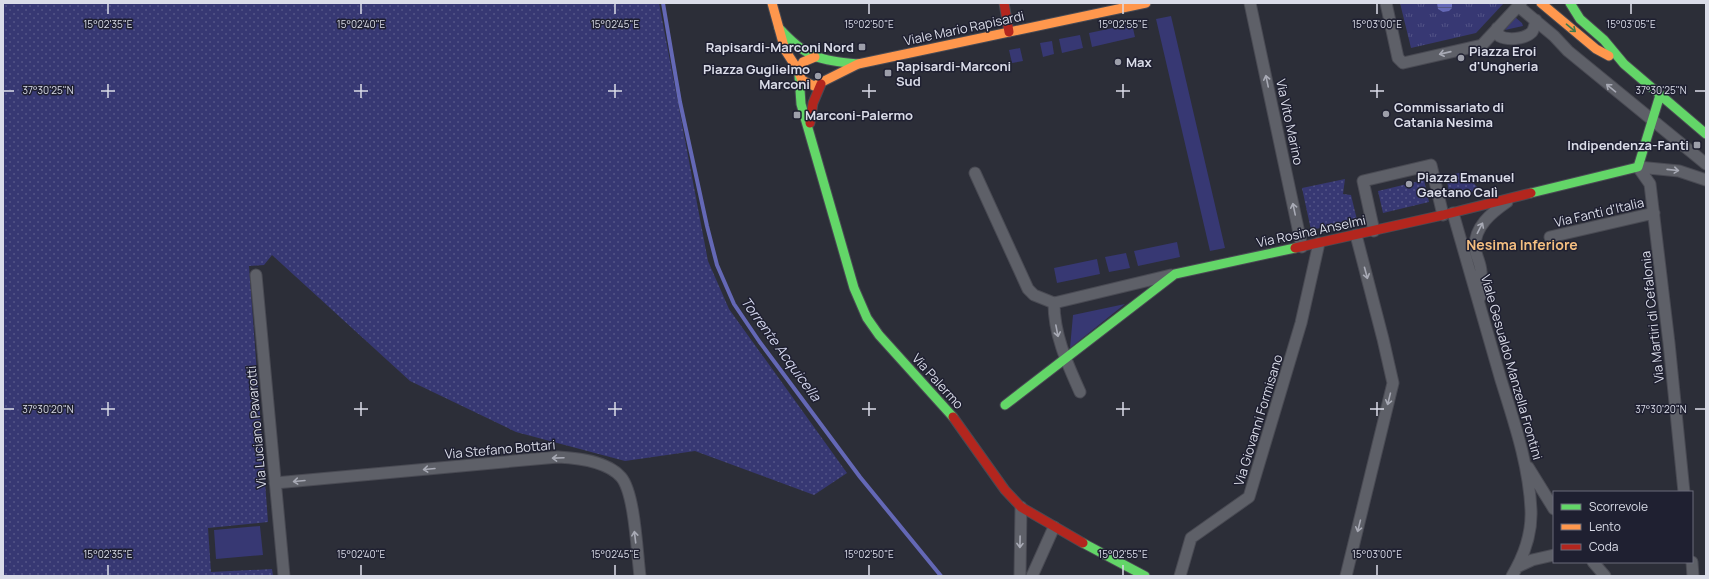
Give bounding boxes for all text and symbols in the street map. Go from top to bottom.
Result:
street label: Viale Mario Rapisardi [902,6,1026,50]
text: 15°02'35"E [83,17,133,31]
text: 15°02'40"E [337,17,386,31]
text: 15°02'45"E [591,17,639,31]
text: 15°02'50"E [844,17,894,31]
text: 15°02'55"E [1098,17,1148,31]
text: 15°03'00"E [1352,17,1402,31]
text: 15°03'05"E [1606,17,1656,31]
one-way arrow [1566,24,1577,32]
place label: Rapisardi-Marconi Nord [706,38,854,56]
marker: Rapisardi-Marconi Nord [857,42,867,52]
place label: Piazza Eroi d'Ungheria [1469,42,1538,75]
one-way arrow [1438,50,1451,58]
place label: Max [1126,53,1153,71]
marker: Piazza Eroi d'Ungheria [1456,53,1466,63]
place label: Rapisardi-Marconi Sud [896,57,1011,90]
marker: Max [1113,57,1123,67]
place label: Piazza Guglielmo Marconi [703,60,810,93]
marker: Rapisardi-Marconi Sud [883,68,893,78]
marker: Piazza Guglielmo Marconi [813,71,823,81]
one-way arrow [1262,75,1270,88]
street label: Via Vito Marino [1272,77,1308,167]
text: 37°30'25"N [22,83,74,97]
one-way arrow [1606,83,1617,92]
text: 37°30'25"N [1635,83,1687,97]
place label: Commissariato di Catania Nesima [1394,98,1504,131]
place label: Marconi-Palermo [805,106,913,124]
marker: Commissariato di Catania Nesima [1381,109,1391,119]
marker: Marconi-Palermo [792,110,802,120]
place label: Indipendenza-Fanti [1567,136,1689,154]
marker: Indipendenza-Fanti [1692,140,1702,150]
one-way arrow [1666,167,1679,174]
place label: Piazza Emanuel Gaetano Calì [1417,168,1515,201]
marker: Piazza Emanuel Gaetano Calì [1404,179,1414,189]
street label: Via Fanti d'Italia [1552,193,1646,231]
one-way arrow [1290,202,1298,215]
street label: Via Rosina Anselmi [1255,211,1367,251]
one-way arrow [1477,223,1484,235]
district label: Nesima Inferiore [1466,235,1578,254]
street label: Via Martiri di Cefalonia [1636,250,1668,384]
one-way arrow [1363,266,1370,279]
street label: Viale Gesualdo Manzella Frontini [1477,272,1547,462]
water label: Torrente Acquicella [737,293,826,406]
one-way arrow [1053,324,1061,337]
street label: Via Palermo [908,349,968,413]
street label: Via Giovanni Formisano [1229,352,1287,488]
street label: Via Luciano Pavarotti [242,365,270,489]
one-way arrow [1385,393,1393,406]
text: 37°30'20"N [22,402,74,416]
text: 37°30'20"N [1635,402,1687,416]
street label: Via Stefano Bottari [444,435,556,463]
one-way arrow [552,454,565,461]
one-way arrow [423,466,436,473]
one-way arrow [293,478,306,485]
legend [1553,491,1693,563]
text: Scorrevole [1589,498,1648,515]
text: Lento [1589,518,1621,535]
one-way arrow [1354,519,1362,532]
one-way arrow [632,531,639,544]
one-way arrow [1017,535,1024,548]
text: Coda [1589,538,1618,555]
text: 15°02'35"E [83,547,133,561]
text: 15°02'40"E [337,547,386,561]
text: 15°02'45"E [591,547,639,561]
text: 15°02'50"E [844,547,894,561]
text: 15°02'55"E [1098,547,1148,561]
text: 15°03'00"E [1352,547,1402,561]

